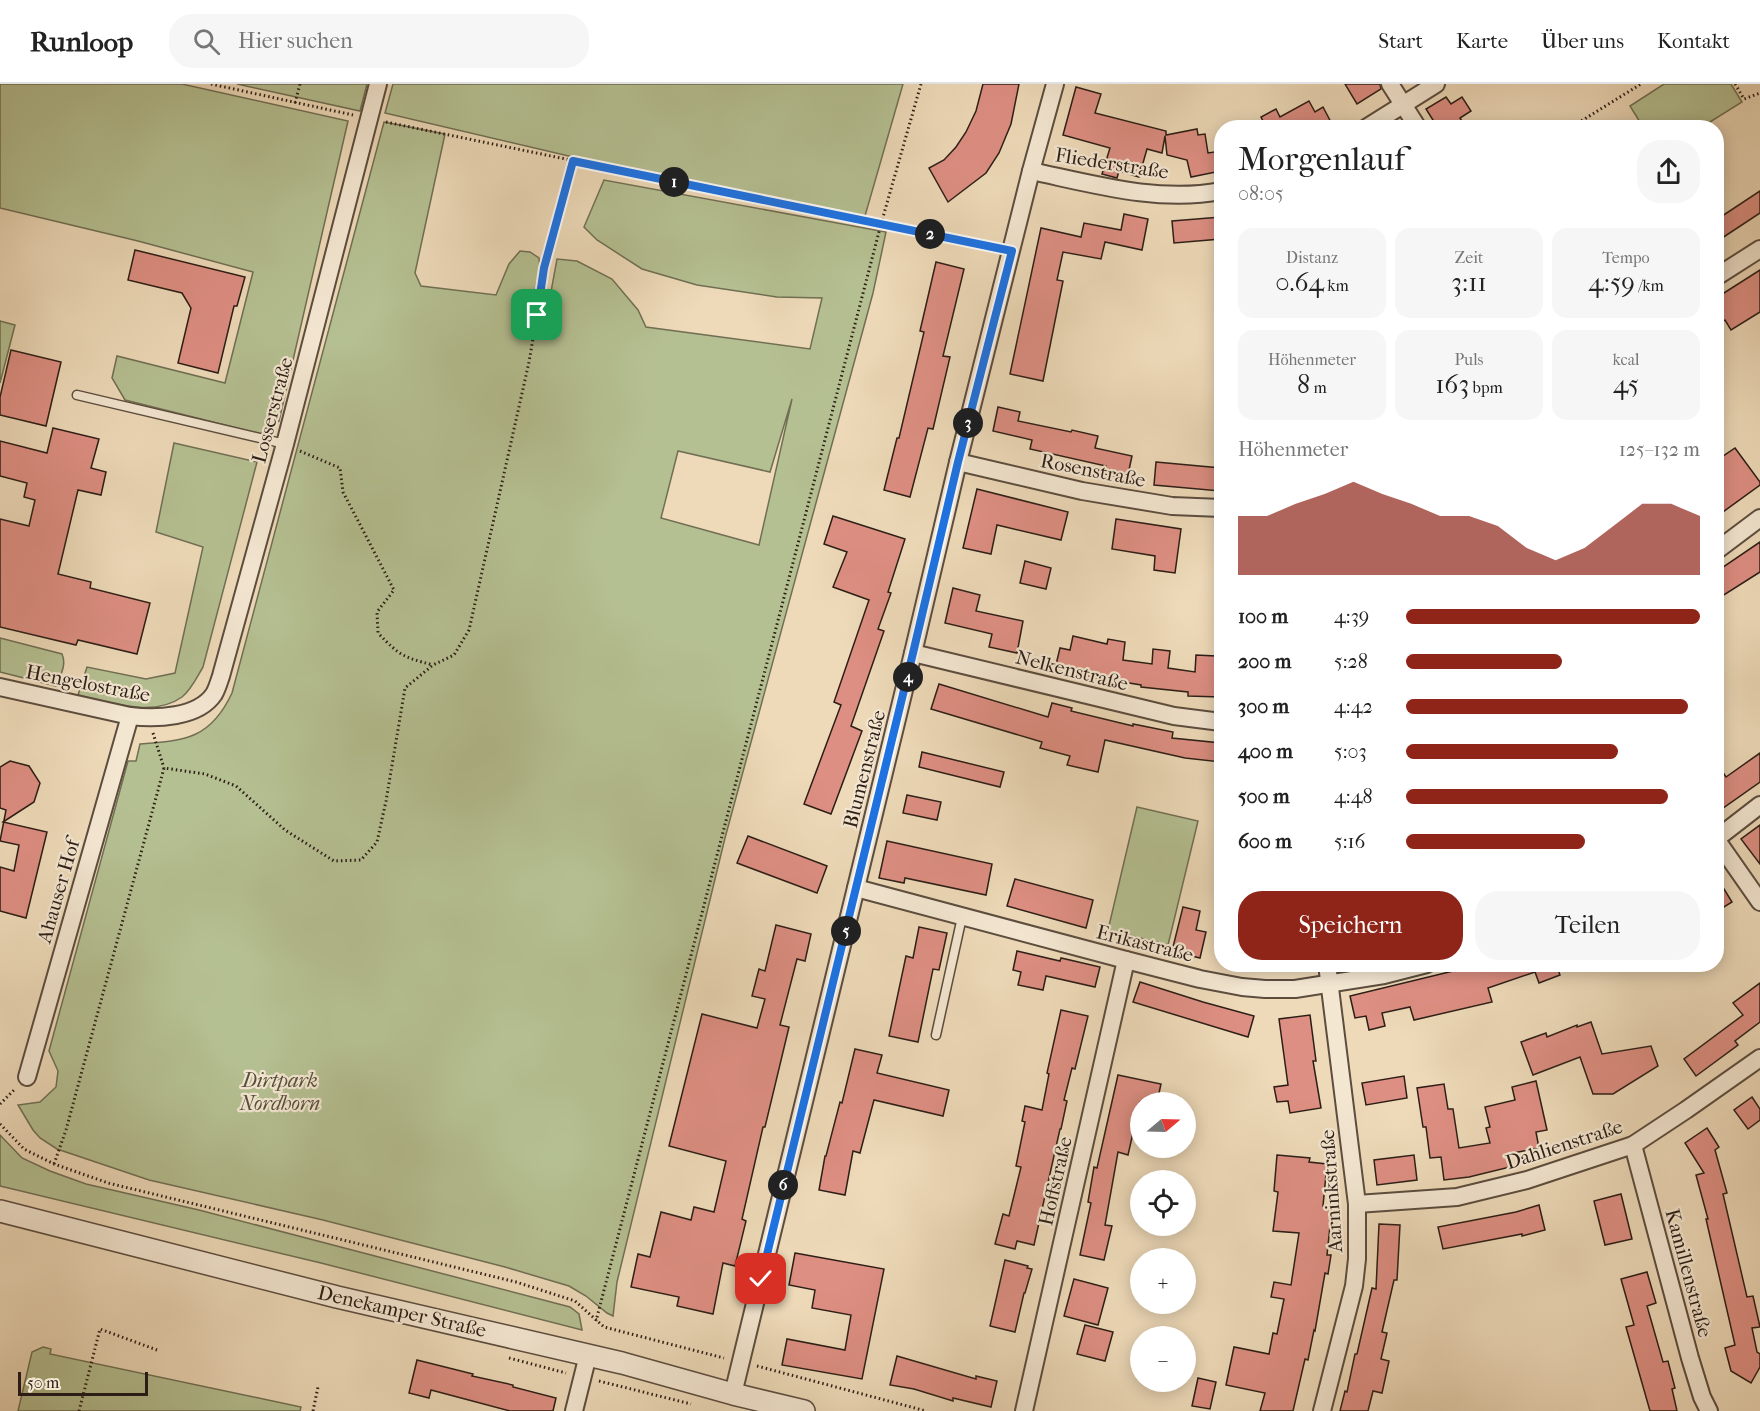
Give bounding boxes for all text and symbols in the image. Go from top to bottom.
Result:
search box [169,14,589,68]
text: Runloop [30,25,133,58]
icon: search [190,25,223,58]
text: Hier suchen [238,28,353,54]
text: Start [1378,29,1423,53]
text: Karte [1456,29,1508,53]
text: Über uns [1541,29,1624,53]
text: Kontakt [1657,29,1730,53]
text: Morgenlauf [1238,140,1405,179]
button: share [1637,140,1700,203]
street label: Fliederstraße [1054,143,1170,184]
pin: 1 [659,167,689,197]
text: 1 [671,172,677,191]
text: 08:05 [1238,182,1284,205]
pin: 2 [915,219,945,249]
text: 2 [926,224,934,243]
text: Distanz [1286,248,1338,267]
text: Zeit [1454,248,1484,267]
text: Tempo [1602,248,1650,267]
text: 0.64 [1275,267,1324,298]
text: 3:11 [1451,267,1487,298]
text: 4:59 [1588,267,1635,298]
text: km [1324,276,1349,295]
text: /km [1635,276,1664,295]
pin [511,289,562,340]
icon: arrive [520,298,553,331]
text: Höhenmeter [1268,350,1356,369]
text: Puls [1454,350,1484,369]
text: kcal [1613,350,1639,369]
street label: Losserstraße [247,355,298,466]
text: 8 [1297,369,1310,400]
text: 163 [1435,369,1469,400]
text: 45 [1613,369,1639,400]
text: m [1310,378,1327,397]
text: bpm [1469,378,1503,397]
pin: 3 [953,408,983,438]
text: 3 [965,413,971,432]
text: Höhenmeter [1238,438,1348,461]
text: 125–132 m [1619,438,1700,461]
street label: Rosenstraße [1038,449,1147,492]
text: 100 m [1238,605,1288,628]
text: 4:39 [1334,605,1369,628]
street label: Nelkenstraße [1013,645,1130,696]
text: 200 m [1238,650,1291,673]
text: 5:28 [1334,650,1368,673]
street label: Hengelostraße [24,660,152,707]
pin: 4 [893,662,923,692]
text: 4 [903,667,913,686]
text: 300 m [1238,695,1289,718]
text: 4:42 [1334,695,1373,718]
street label: Blumenstraße [839,708,890,831]
text: 400 m [1238,740,1293,763]
text: 5:03 [1334,740,1367,763]
text: 500 m [1238,785,1290,808]
text: 4:48 [1334,785,1373,808]
text: 600 m [1238,830,1292,853]
text: 5:16 [1334,830,1365,853]
street label: Ahauser Hof [32,832,85,947]
button: Speichern [1238,891,1463,960]
button: Teilen [1475,891,1700,960]
pin: 5 [831,916,861,946]
street label: Erikastraße [1094,920,1196,967]
text: 5 [843,921,849,940]
park label: Dirtpark Nordhorn [239,1069,320,1115]
north arrow [1130,1092,1196,1158]
map controls [1130,1092,1196,1392]
street label: Dahlienstraße [1503,1115,1626,1174]
street label: Aarninkstraße [1316,1129,1347,1254]
street label: Hoffstraße [1034,1134,1077,1228]
pin: 6 [768,1170,798,1200]
button: locate [1130,1170,1196,1236]
text: 6 [779,1175,787,1194]
street label: Kamillenstraße [1660,1206,1717,1340]
button: + [1130,1248,1196,1314]
pin [735,1253,786,1304]
icon: check [744,1262,777,1295]
street label: Denekamper Straße [315,1281,488,1342]
button: − [1130,1326,1196,1392]
scale bar [18,1369,148,1396]
text: 50 m [27,1373,59,1392]

